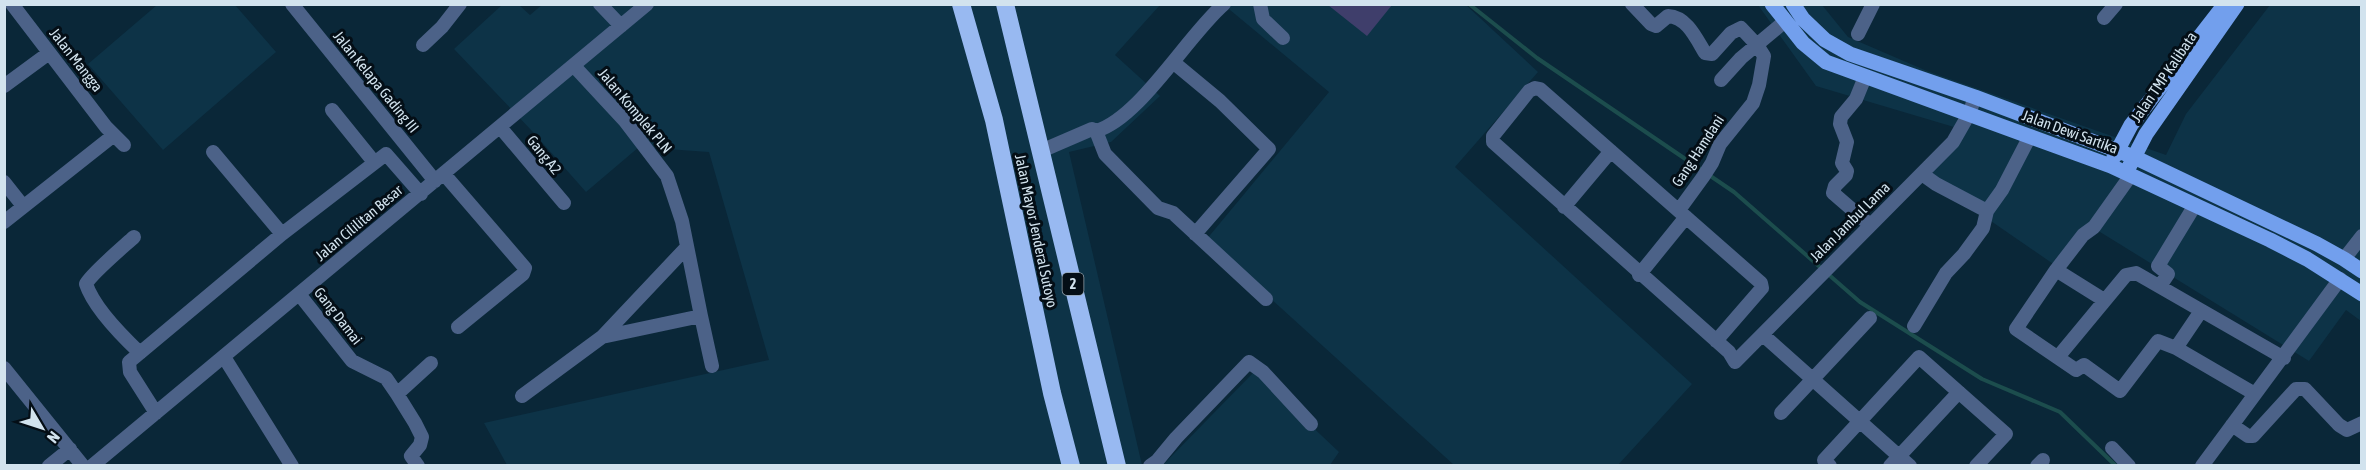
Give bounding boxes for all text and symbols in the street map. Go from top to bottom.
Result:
street label: Jalan Mangga [46,25,106,95]
street label: Jalan Kelapa Gading III [330,27,423,136]
street label: Jalan TMP Kalibata [2127,28,2200,125]
street label: Jalan Komplek PLN [595,65,676,157]
street label: Jalan Dewi Sartika [2020,106,2120,157]
street label: Gang Hamdani [1668,112,1727,190]
street label: Gang A2 [524,132,565,178]
street label: Jalan Mayor Jenderal Sutoyo [1012,153,1061,309]
street label: Jalan Jambul Lama [1806,178,1893,265]
street label: Jalan Cililitan Besar [312,181,406,264]
road number: 2 [1062,273,1084,295]
street label: Gang Damai [311,284,366,347]
north arrow [12,398,72,458]
text: N [44,428,64,447]

